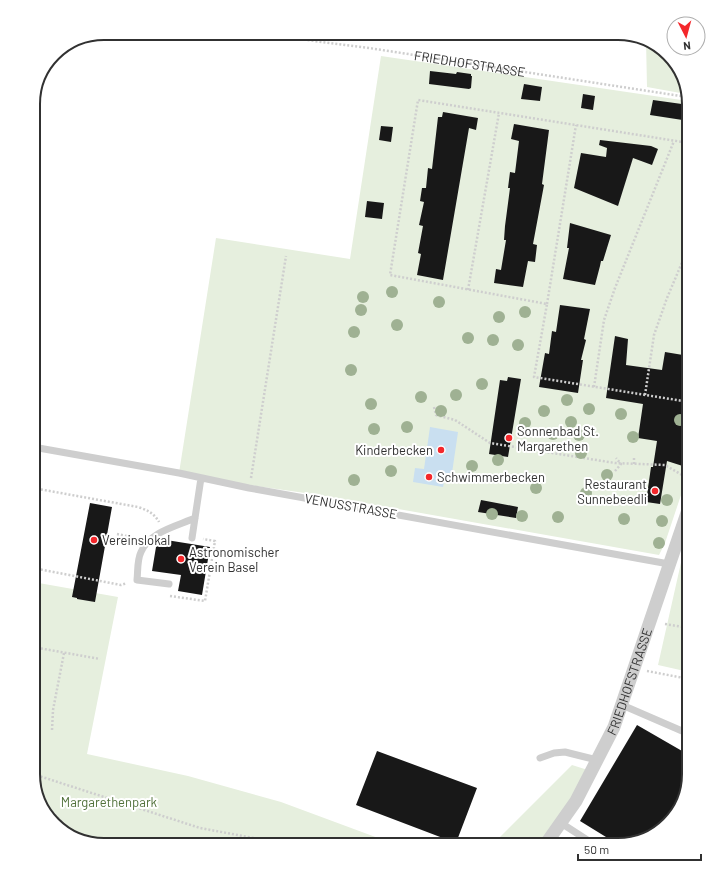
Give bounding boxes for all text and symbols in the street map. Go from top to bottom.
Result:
north arrow [666,16,706,56]
text: N [683,40,691,53]
street label: FRIEDHOFSTRASSE [413,47,527,80]
place label: Sonnenbad St. Margarethen [517,423,599,454]
marker: Sonnenbad St. Margarethen [504,433,514,443]
place label: Kinderbecken [355,442,433,458]
marker: Kinderbecken [436,445,446,455]
place label: Schwimmerbecken [437,469,545,485]
marker: Schwimmerbecken [424,472,434,482]
place label: Restaurant Sunnebeedli [577,476,647,507]
marker: Restaurant Sunnebeedli [650,486,660,496]
street label: VENUSSTRASSE [303,490,399,522]
place label: Vereinslokal [102,532,170,548]
marker: Vereinslokal [89,535,99,545]
place label: Astronomischer Verein Basel [189,544,280,575]
marker: Astronomischer Verein Basel [176,554,186,564]
street label: FRIEDHOFSTRASSE [603,626,655,738]
park label: Margarethenpark [61,794,158,810]
scale bar [578,836,701,862]
text: 50 m [584,842,609,856]

